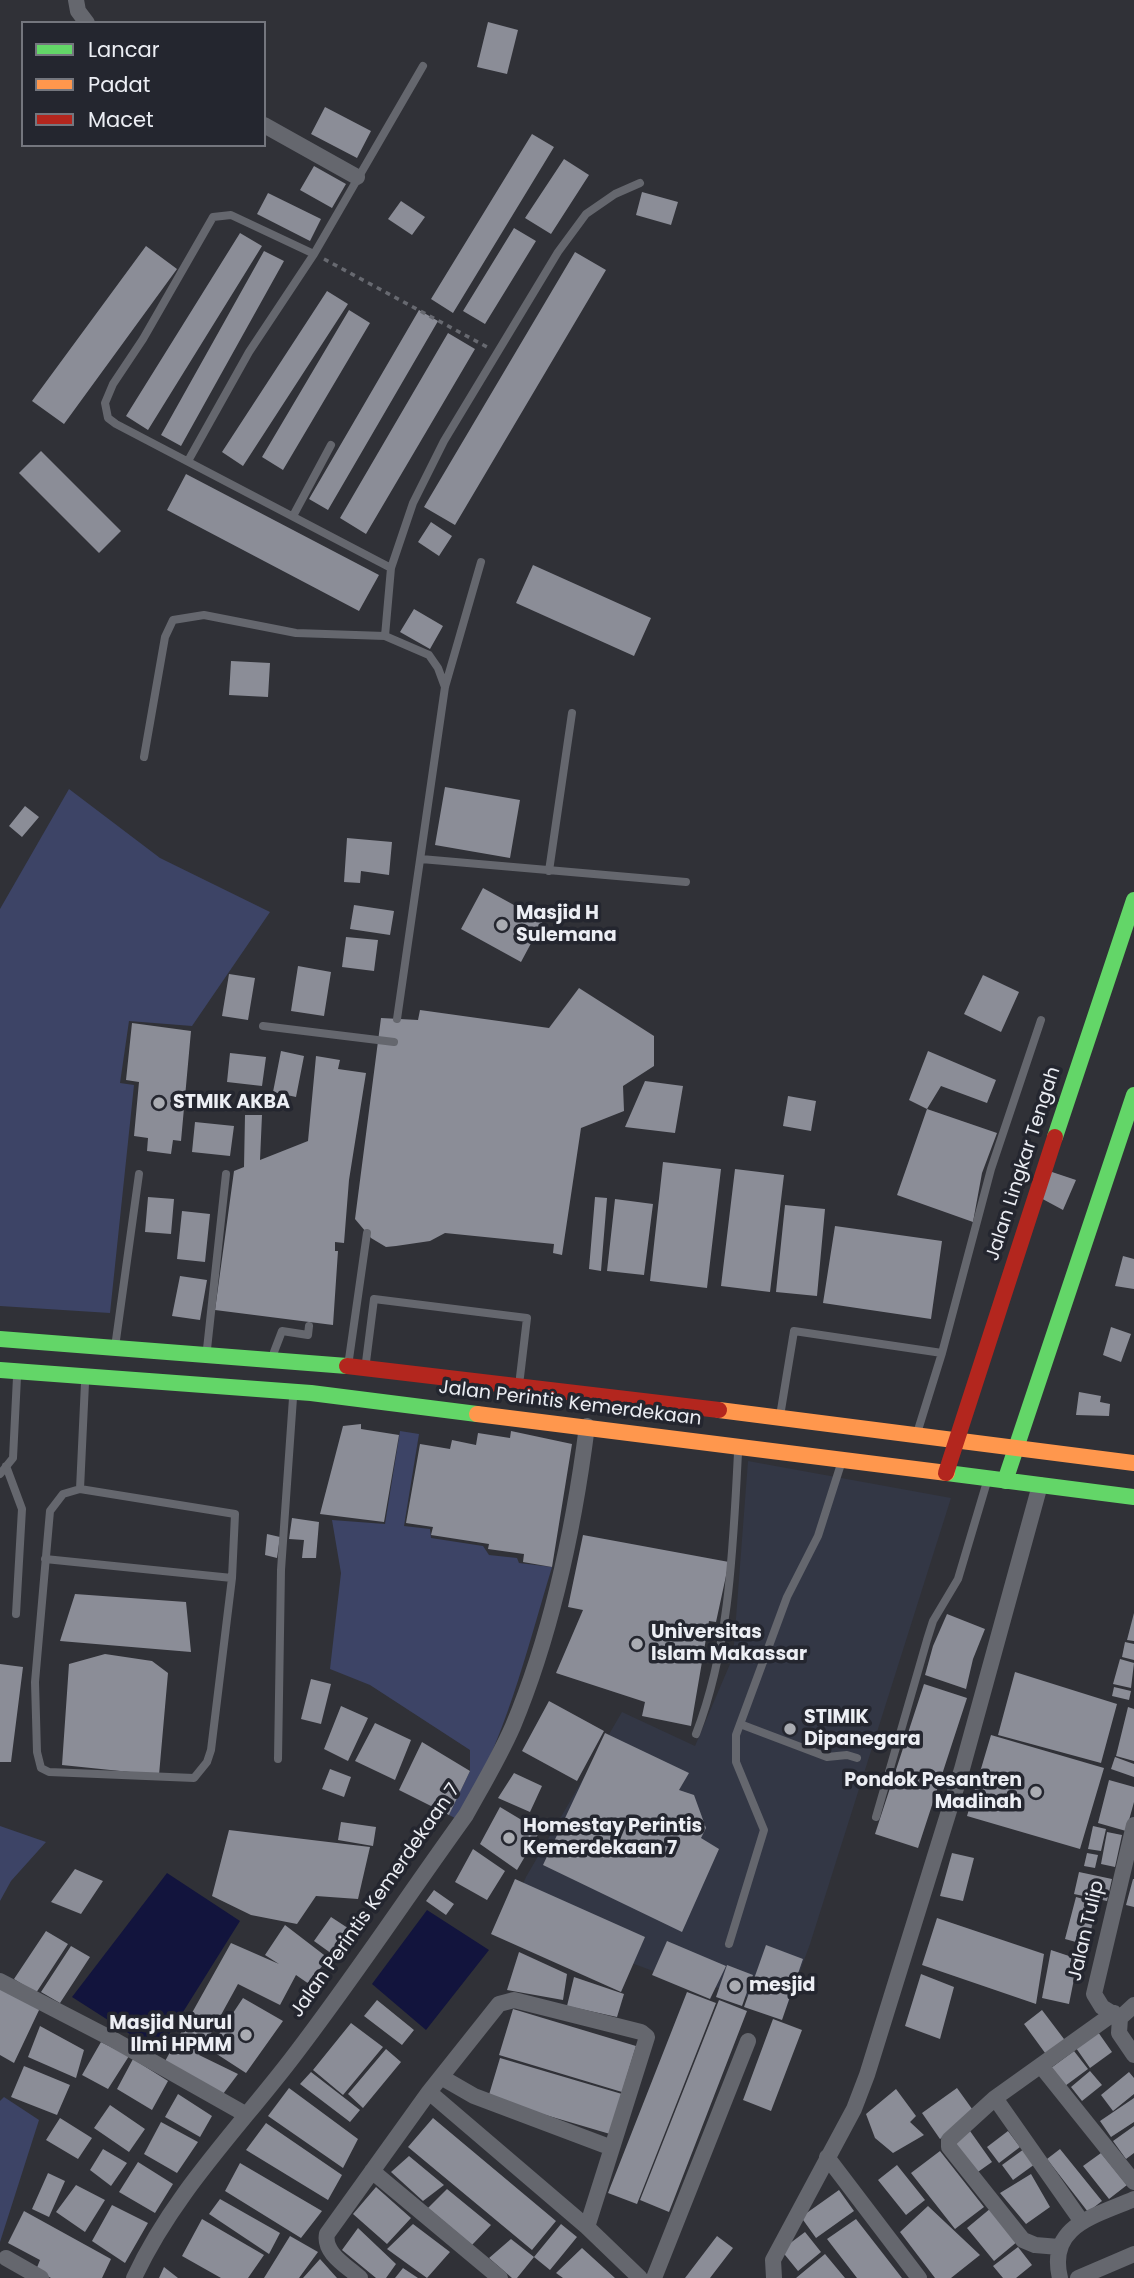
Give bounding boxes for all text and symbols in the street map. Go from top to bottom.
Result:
legend [21,21,266,147]
text: Lancar [88,35,159,64]
text: Padat [88,70,150,99]
text: Macet [88,105,154,134]
place label: Masjid H Sulemana [516,903,617,947]
marker: Masjid H Sulemana [494,917,510,933]
street label: Jalan Lingkar Tengah [982,1064,1066,1264]
place label: STMIK AKBA [173,1092,290,1114]
marker: STMIK AKBA [151,1095,167,1111]
street label: Jalan Perintis Kemerdekaan [437,1377,703,1431]
place label: Universitas Islam Makassar [651,1622,807,1666]
marker: Universitas Islam Makassar [629,1636,645,1652]
place label: STIMIK Dipanegara [804,1707,921,1751]
marker: STIMIK Dipanegara [782,1721,798,1737]
place label: Pondok Pesantren Madinah [844,1770,1022,1814]
street label: Jalan Perintis Kemerdekaan 7 [286,1780,466,2022]
marker: Pondok Pesantren Madinah [1028,1784,1044,1800]
place label: Homestay Perintis Kemerdekaan 7 [523,1816,702,1860]
marker: Homestay Perintis Kemerdekaan 7 [501,1830,517,1846]
street label: Jalan Tulip [1064,1879,1110,1983]
place label: mesjid [749,1975,816,1997]
marker: mesjid [727,1978,743,1994]
place label: Masjid Nurul Ilmi HPMM [109,2013,232,2057]
marker: Masjid Nurul Ilmi HPMM [238,2027,254,2043]

